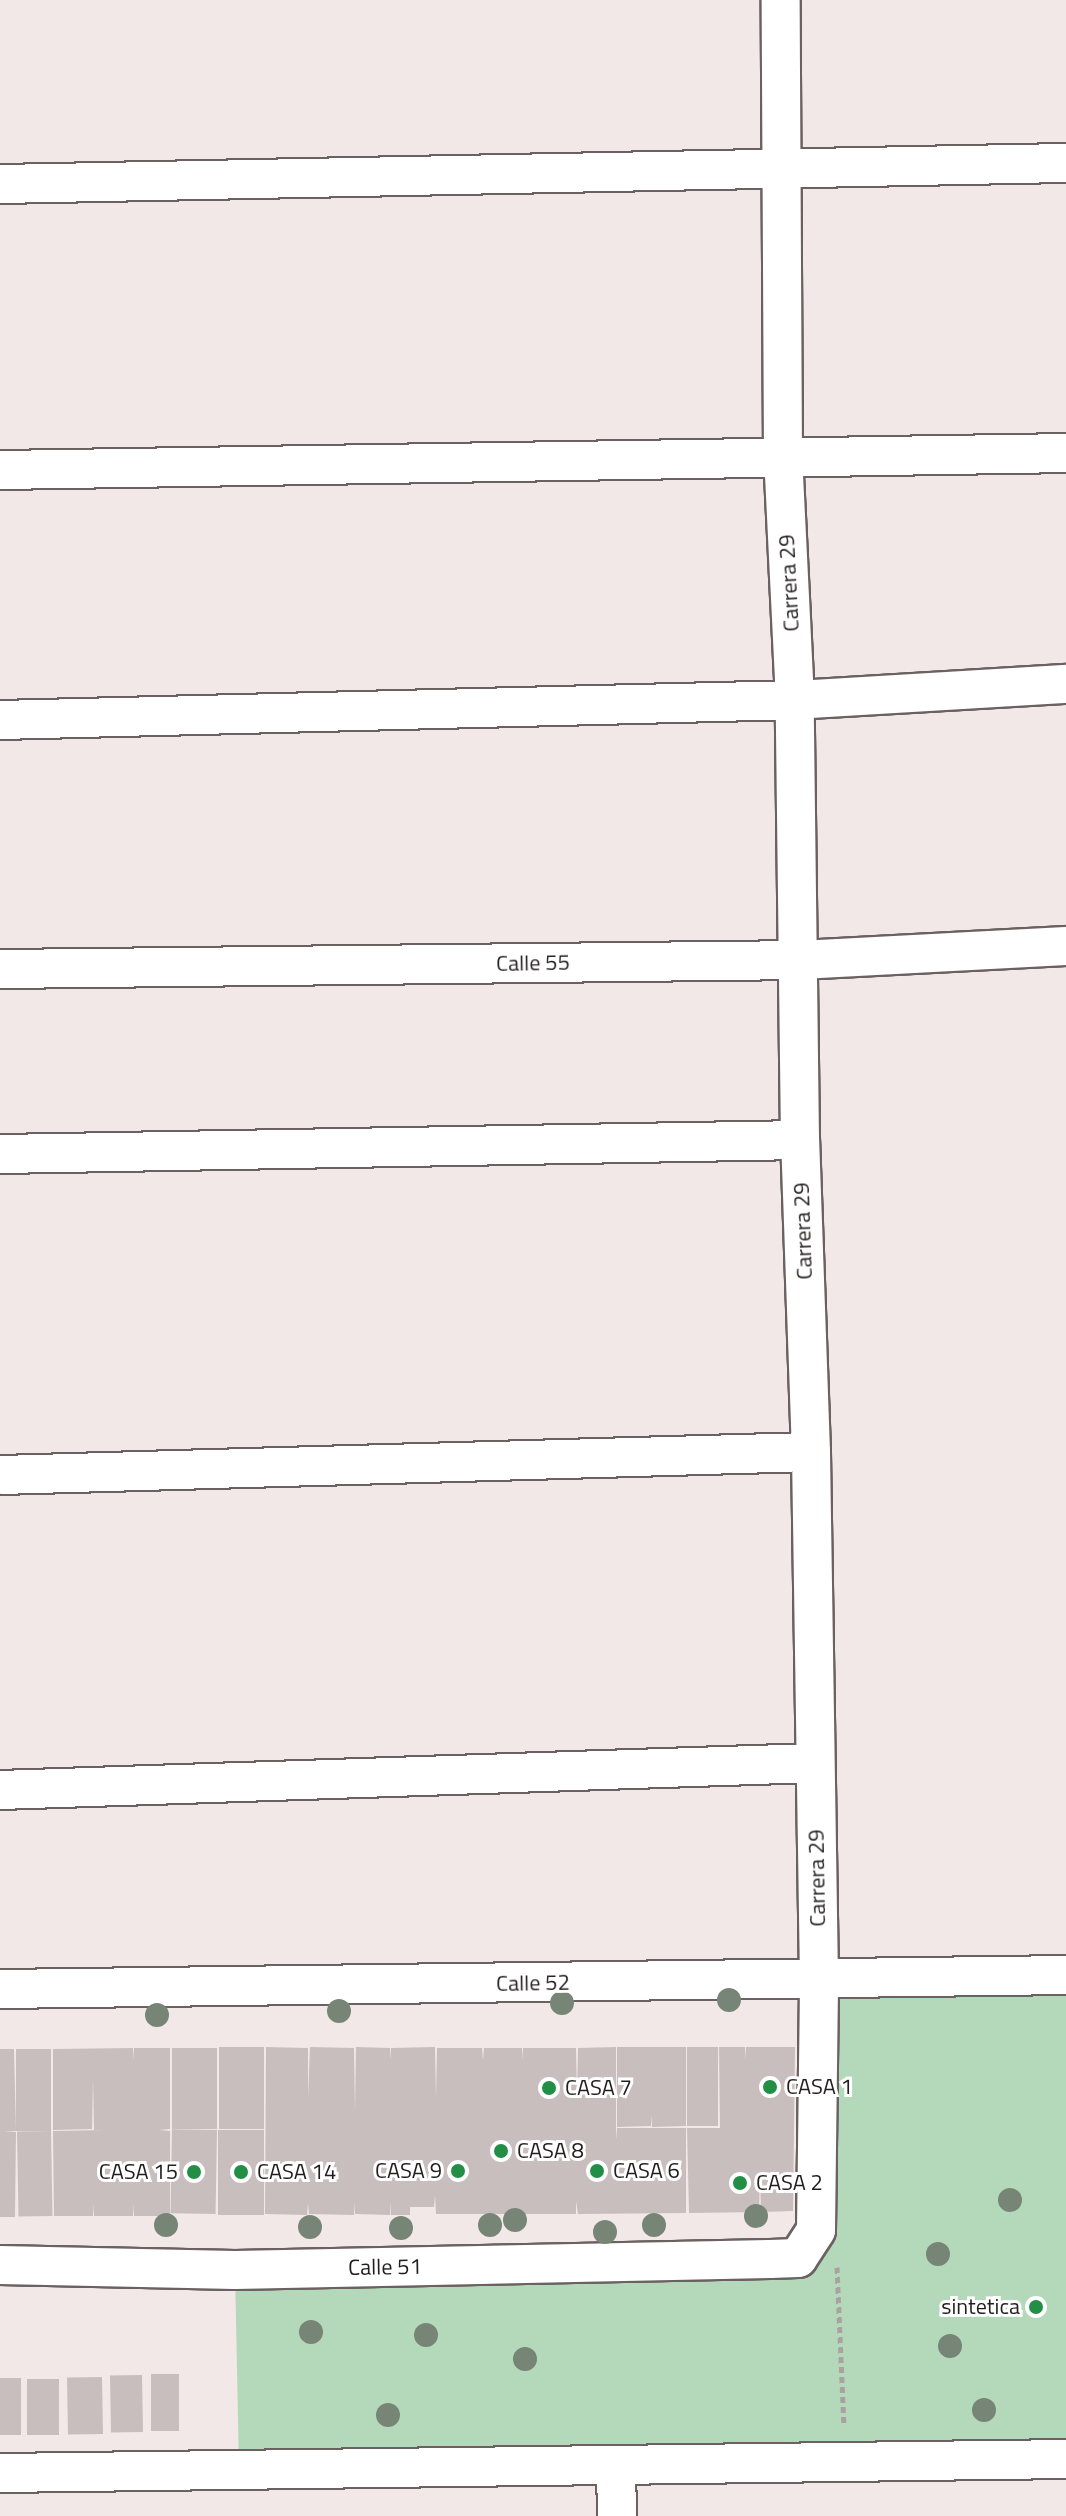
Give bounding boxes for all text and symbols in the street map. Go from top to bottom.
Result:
street label: Carrera 29 [773,534,805,632]
street label: Calle 55 [496,949,570,977]
street label: Carrera 29 [788,1182,818,1280]
street label: Carrera 29 [803,1829,831,1927]
street label: Calle 52 [496,1969,570,1997]
place label: CASA 1 [786,2074,853,2100]
place label: CASA 7 [565,2075,632,2101]
marker: CASA 1 [761,2078,779,2096]
marker: CASA 7 [540,2079,558,2097]
place label: CASA 8 [517,2138,584,2164]
marker: CASA 8 [492,2142,510,2160]
place label: CASA 9 [375,2158,442,2184]
place label: CASA 6 [613,2158,680,2184]
place label: CASA 15 [99,2159,178,2185]
place label: CASA 14 [257,2159,336,2185]
marker: CASA 9 [449,2162,467,2180]
marker: CASA 6 [588,2162,606,2180]
marker: CASA 15 [185,2163,203,2181]
marker: CASA 14 [232,2163,250,2181]
place label: CASA 2 [756,2170,823,2196]
marker: CASA 2 [731,2174,749,2192]
street label: Calle 51 [348,2253,422,2281]
place label: sintetica [941,2294,1020,2320]
marker: sintetica [1027,2298,1045,2316]

